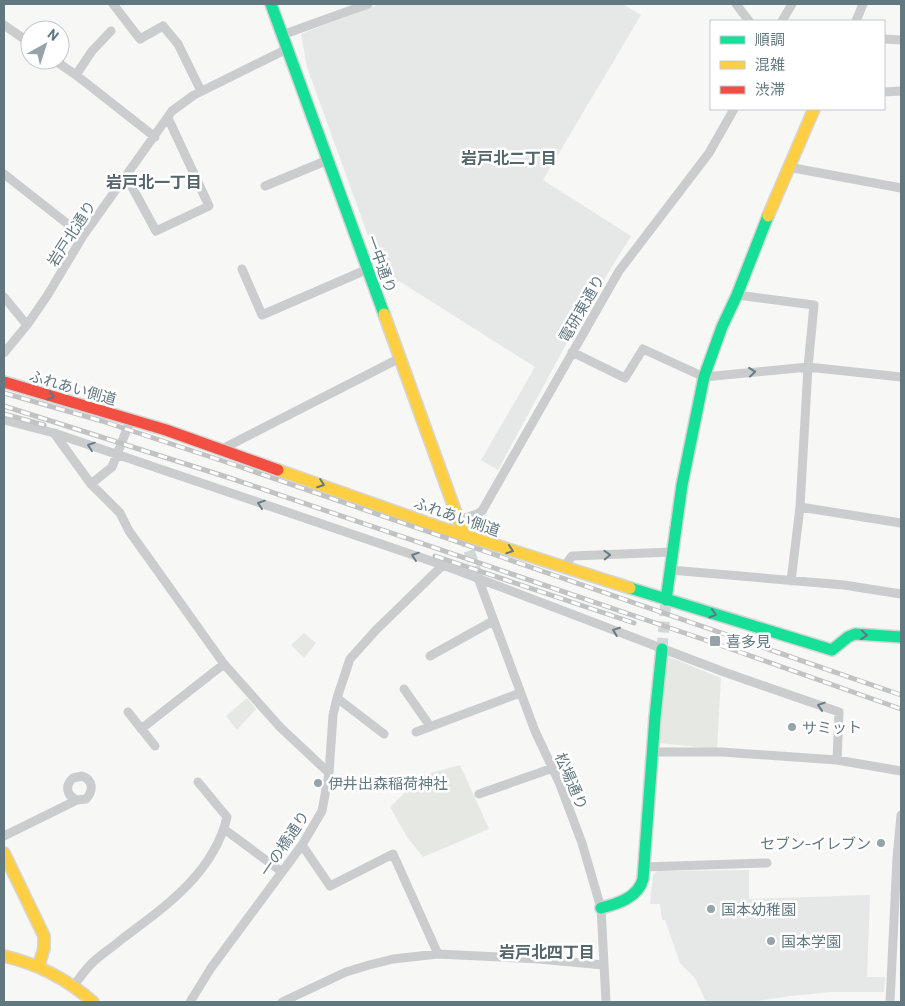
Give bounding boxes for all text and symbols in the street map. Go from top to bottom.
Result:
north arrow [20,20,70,70]
legend [710,20,885,110]
text: N [45,25,62,44]
text: 順調 [755,30,785,48]
text: 混雑 [755,55,785,73]
text: 渋滞 [755,80,785,98]
district label: 岩戸北二丁目 [461,148,557,167]
district label: 岩戸北一丁目 [106,172,202,191]
street label: 岩戸北通り [43,197,99,269]
street label: 一中通り [363,233,401,295]
street label: 電研東通り [554,271,608,345]
street label: ふれあい側道 [27,366,119,408]
one-way arrow [748,367,756,378]
one-way arrow [46,390,54,400]
one-way arrow [87,442,96,452]
one-way arrow [317,478,325,488]
street label: ふれあい側道 [412,493,502,539]
one-way arrow [258,500,266,510]
one-way arrow [506,544,514,554]
one-way arrow [604,549,612,560]
one-way arrow [412,552,420,562]
one-way arrow [708,609,716,619]
one-way arrow [612,627,621,637]
one-way arrow [861,629,869,640]
place label: 喜多見 [726,632,771,650]
marker: 喜多見 [708,634,722,648]
one-way arrow [818,702,826,712]
place label: サミット [802,718,862,736]
marker: サミット [786,721,798,733]
street label: 松場通り [552,750,592,812]
place label: 伊井出森稲荷神社 [328,774,448,792]
marker: 伊井出森稲荷神社 [312,777,324,789]
street label: 一の橋通り [256,807,312,879]
place label: セブン-イレブン [760,834,871,852]
marker: セブン-イレブン [875,837,887,849]
place label: 国本幼稚園 [721,900,796,918]
marker: 国本幼稚園 [705,903,717,915]
place label: 国本学園 [781,932,841,950]
marker: 国本学園 [765,935,777,947]
district label: 岩戸北四丁目 [499,942,595,961]

